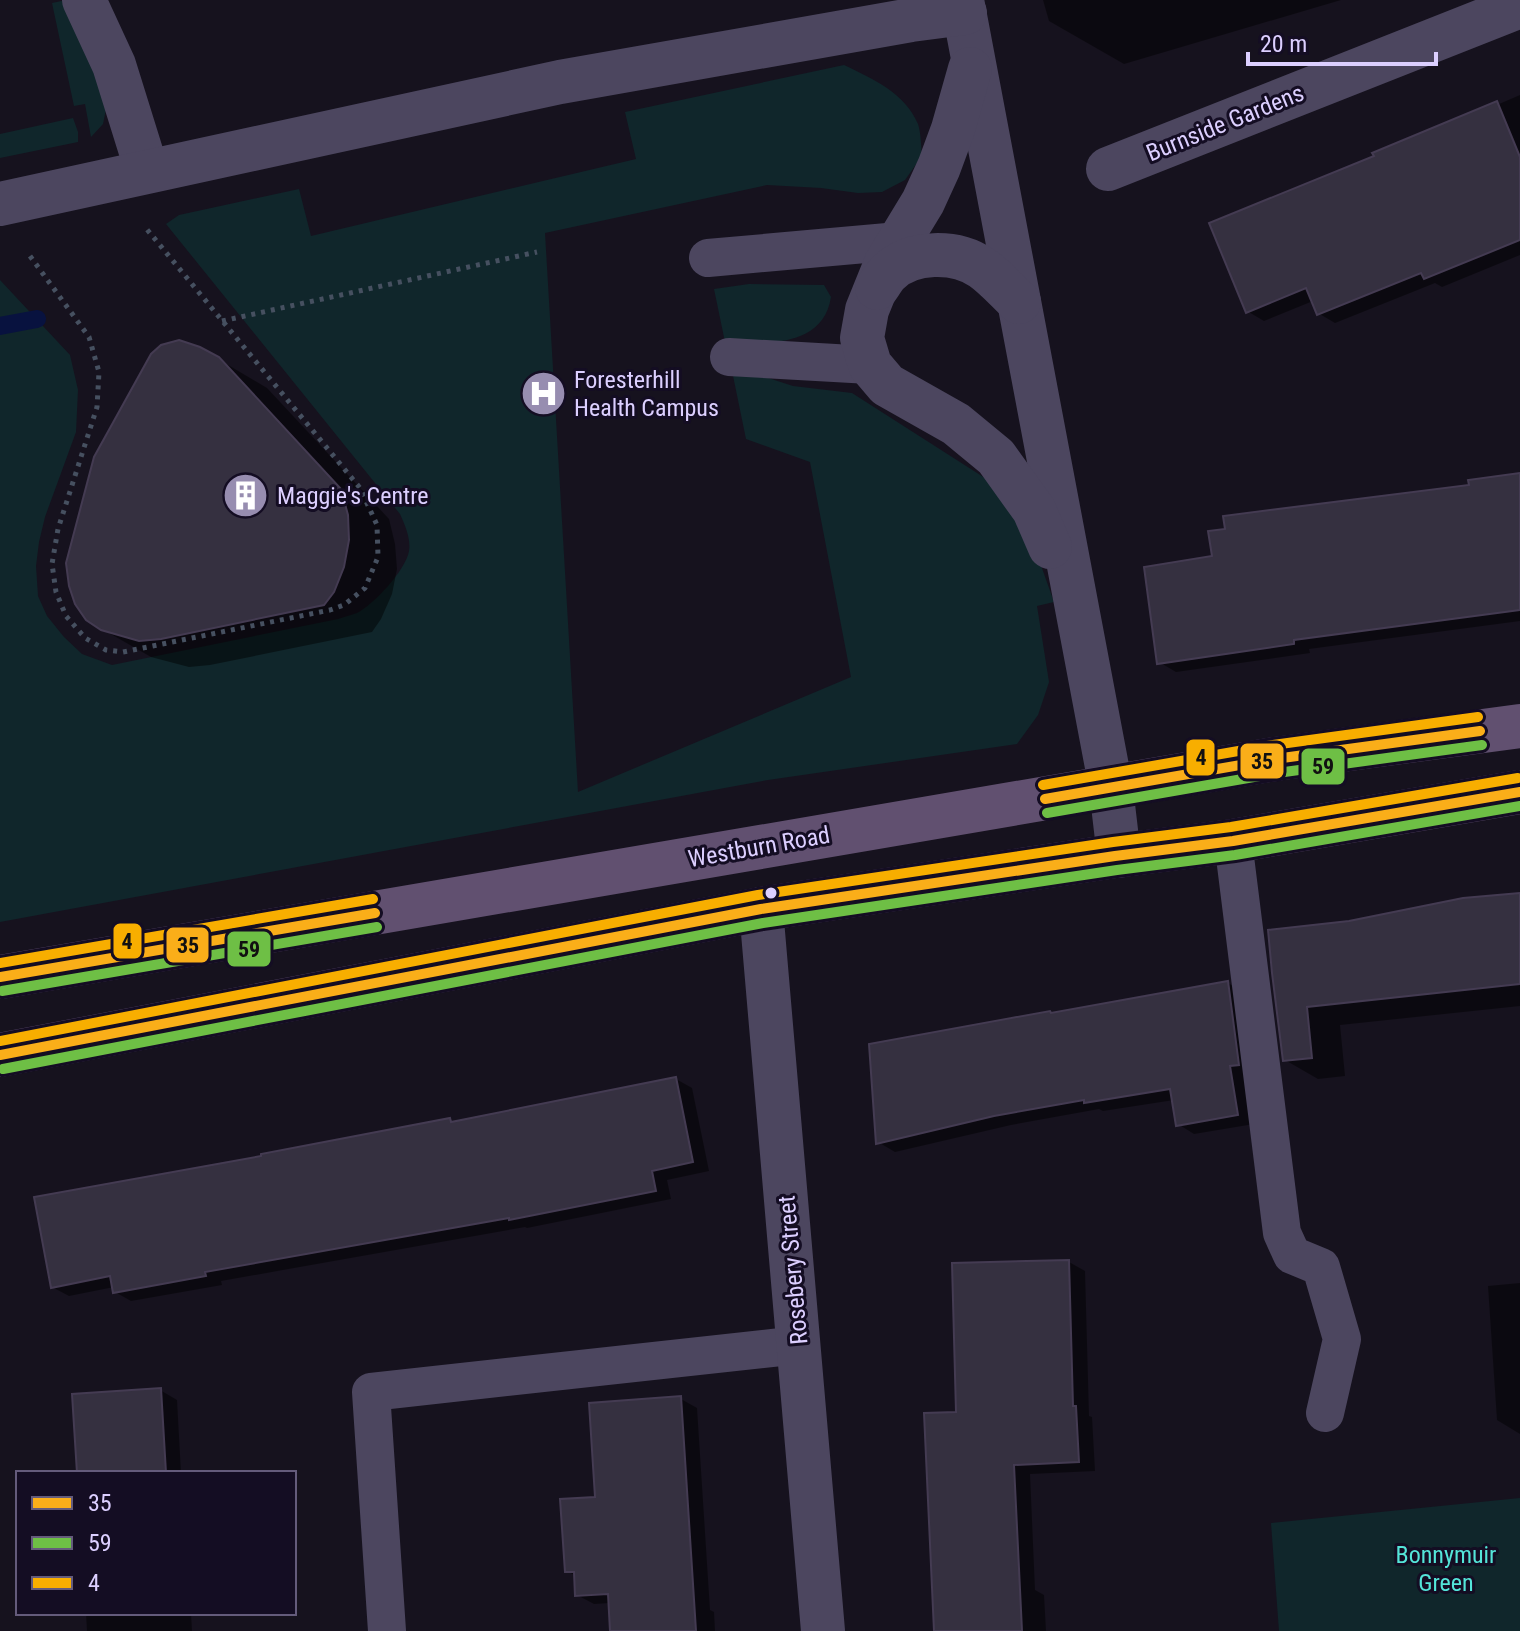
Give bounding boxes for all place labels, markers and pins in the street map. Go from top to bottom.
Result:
place label: Foresterhill Health Campus [574,366,719,422]
hospital icon: Foresterhill Health Campus [519,370,567,418]
building icon: Maggie's Centre [222,472,270,520]
place label: Maggie's Centre [277,482,429,510]
unlabelled marker [763,885,779,901]

